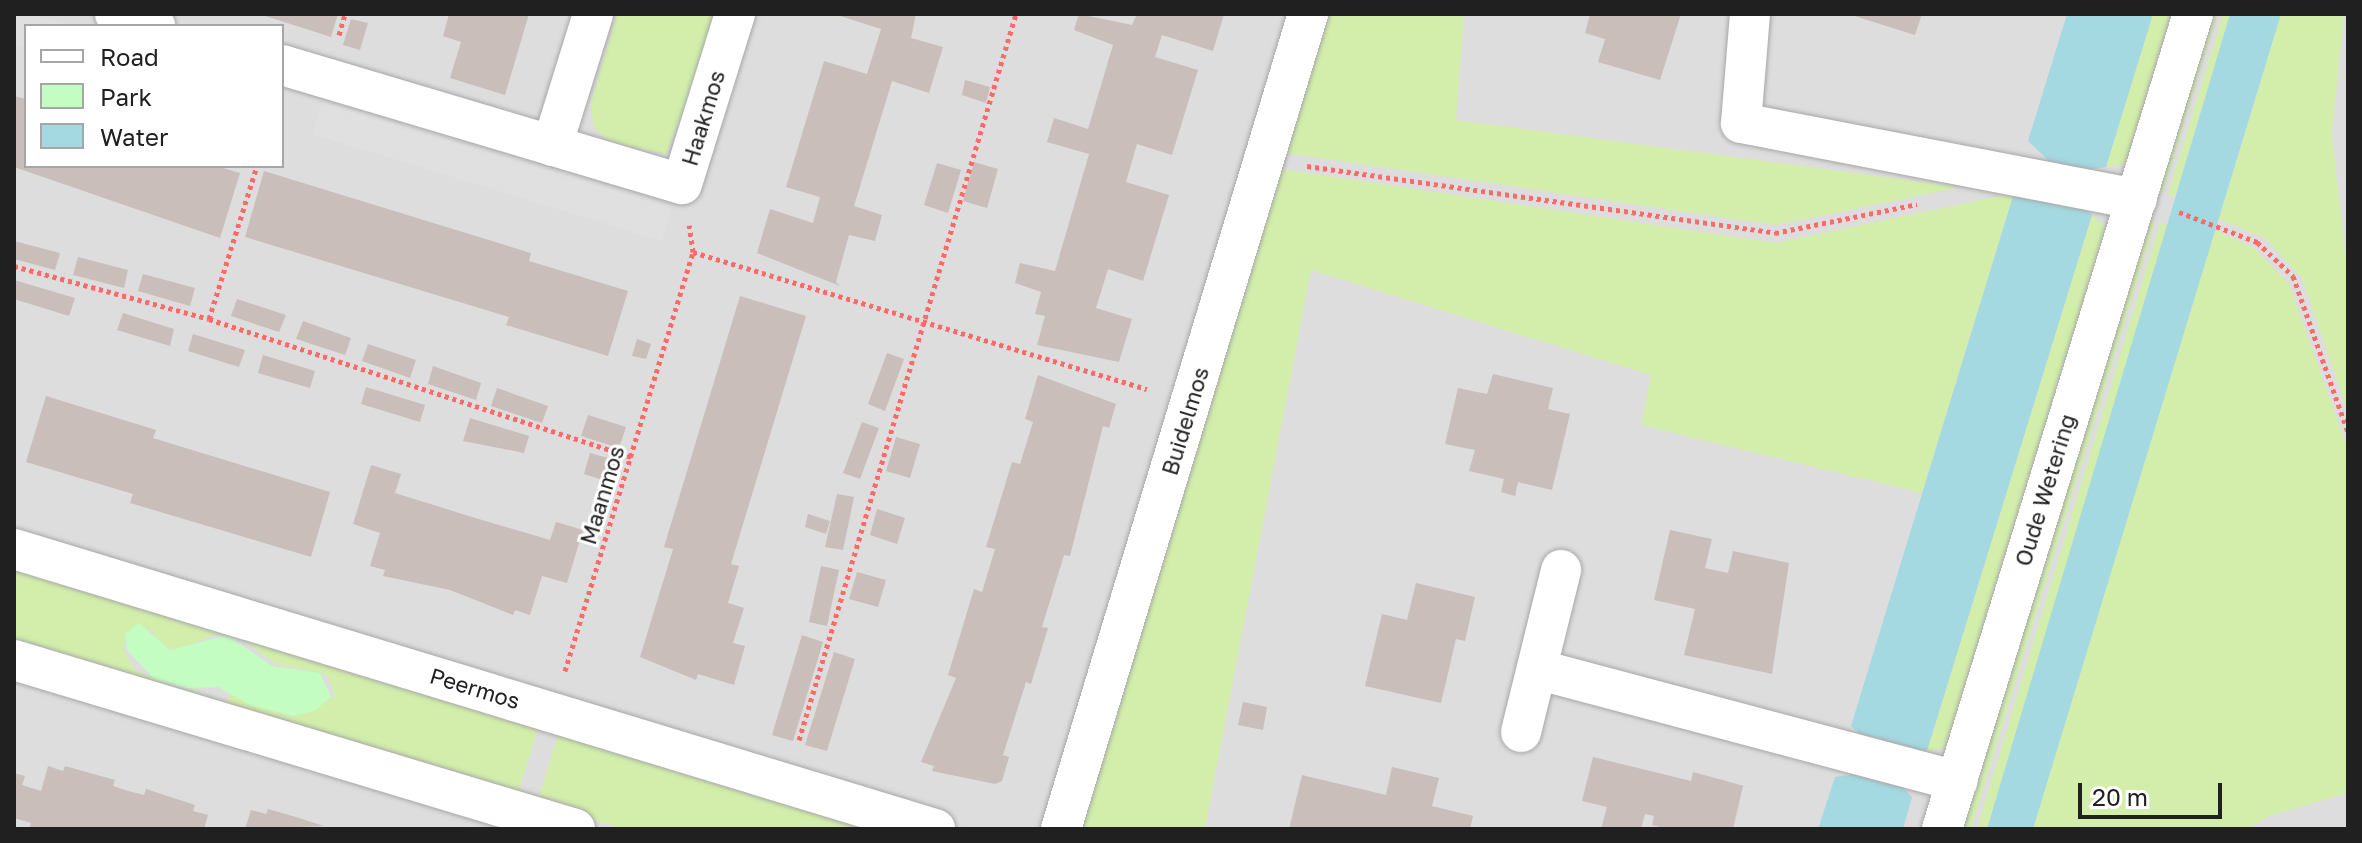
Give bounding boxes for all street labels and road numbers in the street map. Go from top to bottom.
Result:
street label: Haakmos [676,67,730,169]
street label: Buidelmos [1156,364,1214,478]
street label: Oude Wetering [2009,411,2081,569]
street label: Maanmos [575,443,629,547]
street label: Peermos [427,662,523,714]

